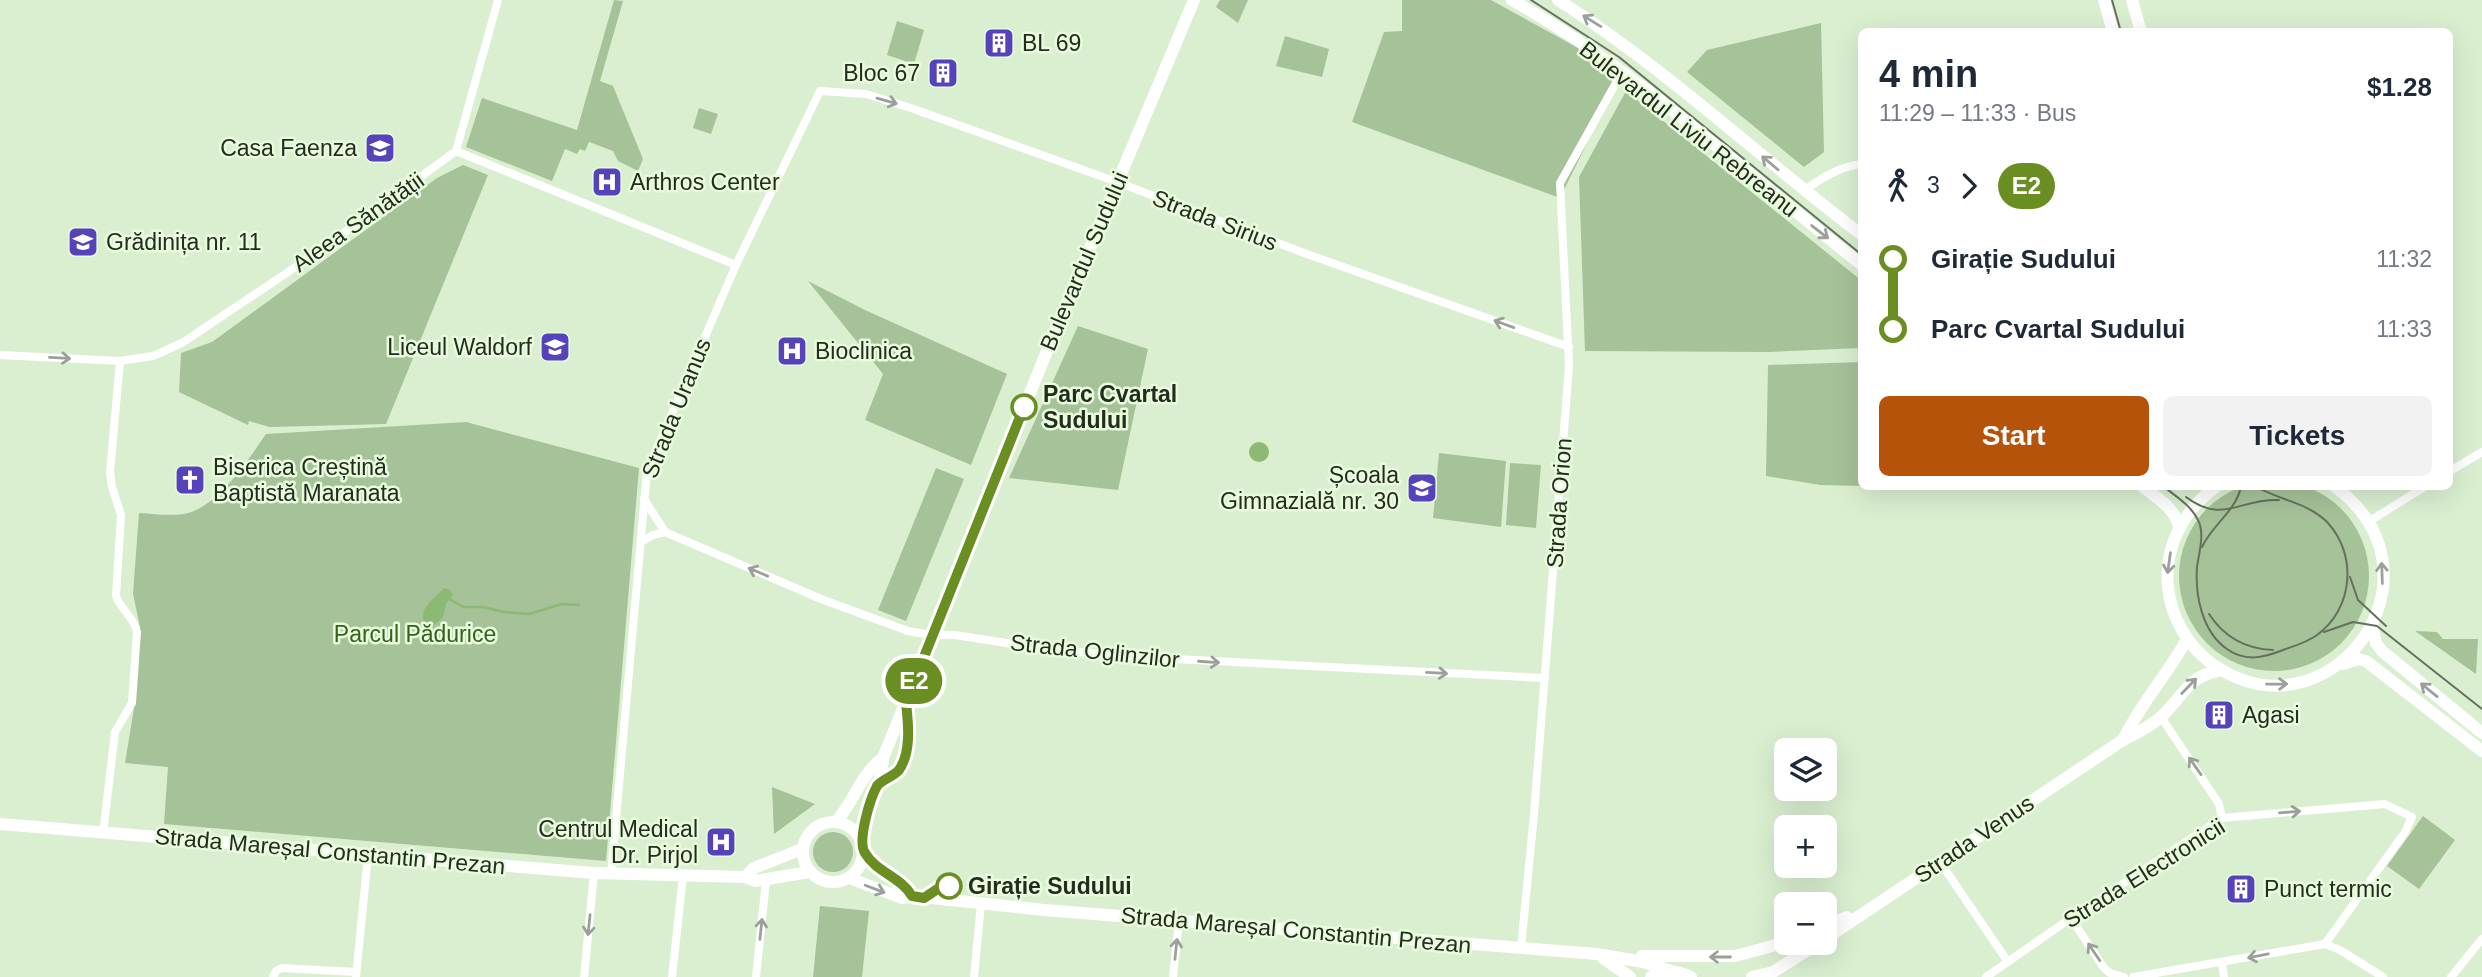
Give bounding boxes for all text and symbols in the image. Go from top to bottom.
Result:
one-way arrow [1583,14,1602,29]
building icon: BL 69 [982,26,1016,60]
place label: BL 69 [1022,30,1081,56]
street label: Bulevardul Liviu Rebreanu [1575,36,1803,222]
text: 4 min [1879,53,1978,95]
building icon: Bloc 67 [926,56,960,90]
place label: Bloc 67 [843,60,920,86]
text: $1.28 [2367,72,2432,102]
one-way arrow [876,95,898,108]
text: 11:29 – 11:33 · Bus [1879,100,2076,126]
school or university icon: Casa Faenza [363,131,397,165]
place label: Casa Faenza [220,135,357,161]
one-way arrow [1761,155,1779,171]
hospital icon: Arthros Center [590,165,624,199]
street label: Aleea Sănătății [287,167,429,277]
icon: walk [1879,167,1917,205]
icon: forward [1950,167,1988,205]
street label: Bulevardul Sudului [1035,168,1133,354]
place label: Arthros Center [630,169,780,195]
text: 3 [1927,172,1940,198]
text: E2 [2012,172,2041,199]
street label: Strada Sirius [1149,184,1281,256]
school or university icon: Grădinița nr. 11 [66,225,100,259]
one-way arrow [1811,225,1829,240]
place label: Grădinița nr. 11 [106,229,262,255]
text: Girație Sudului [1931,244,2116,274]
text: 11:32 [2376,246,2432,272]
text: Parc Cvartal Sudului [1931,314,2185,344]
text: 11:33 [2376,316,2432,342]
one-way arrow [1494,317,1516,329]
school or university icon: Liceul Waldorf [538,330,572,364]
place label: Liceul Waldorf [387,334,533,360]
street label: Strada Uranus [636,334,716,482]
hospital icon: Bioclinica [775,334,809,368]
place label: Bioclinica [815,338,912,364]
one-way arrow [48,352,71,365]
place label: Parc Cvartal Sudului [1043,381,1177,433]
marker: Parc Cvartal Sudului [1011,394,1037,420]
button: Start [1879,396,2149,476]
button: Tickets [2163,396,2432,476]
street label: Strada Orion [1541,437,1577,569]
place label: Biserica Creștină Baptistă Maranata [213,454,400,506]
place label: Școala Gimnazială nr. 30 [1220,462,1399,514]
church icon: Biserica Creștină Baptistă Maranata [173,463,207,497]
school or university icon: Școala Gimnazială nr. 30 [1405,471,1439,505]
one-way arrow [2162,551,2175,574]
one-way arrow [2376,562,2389,585]
one-way arrow [748,565,769,578]
park label: Parcul Pădurice [334,621,496,647]
street label: Strada Oglinzilor [1009,629,1181,673]
one-way arrow [1198,656,1220,669]
line badge: E2 [883,658,946,704]
one-way arrow [1425,666,1448,679]
text: E2 [899,667,929,694]
one-way arrow [2181,677,2197,695]
one-way arrow [2265,677,2288,691]
one-way arrow [2421,682,2439,697]
building icon: Agasi [2202,698,2236,732]
place label: Agasi [2242,702,2300,728]
map controls [1774,738,1837,955]
button: layers [1774,738,1837,801]
one-way arrow [2188,757,2202,776]
street label: Strada Venus [1909,790,2039,888]
one-way arrow [2279,805,2301,818]
street label: Strada Electronicii [2059,813,2229,933]
button: + [1774,815,1837,878]
place label: Centrul Medical Dr. Pirjol [538,816,698,868]
street label: Strada Mareșal Constantin Prezan [154,823,506,879]
hospital icon: Centrul Medical Dr. Pirjol [704,825,738,859]
building icon: Punct termic [2224,872,2258,906]
marker: Girație Sudului [936,873,962,899]
place label: Girație Sudului [968,873,1132,900]
place label: Punct termic [2264,876,2392,902]
one-way arrow [864,883,886,896]
button: − [1774,892,1837,955]
street label: Strada Mareșal Constantin Prezan [1120,902,1472,958]
one-way arrow [582,913,595,936]
one-way arrow [755,918,768,941]
one-way arrow [1170,938,1183,961]
one-way arrow [2087,943,2101,962]
one-way arrow [1709,950,1732,963]
one-way arrow [2247,950,2270,963]

